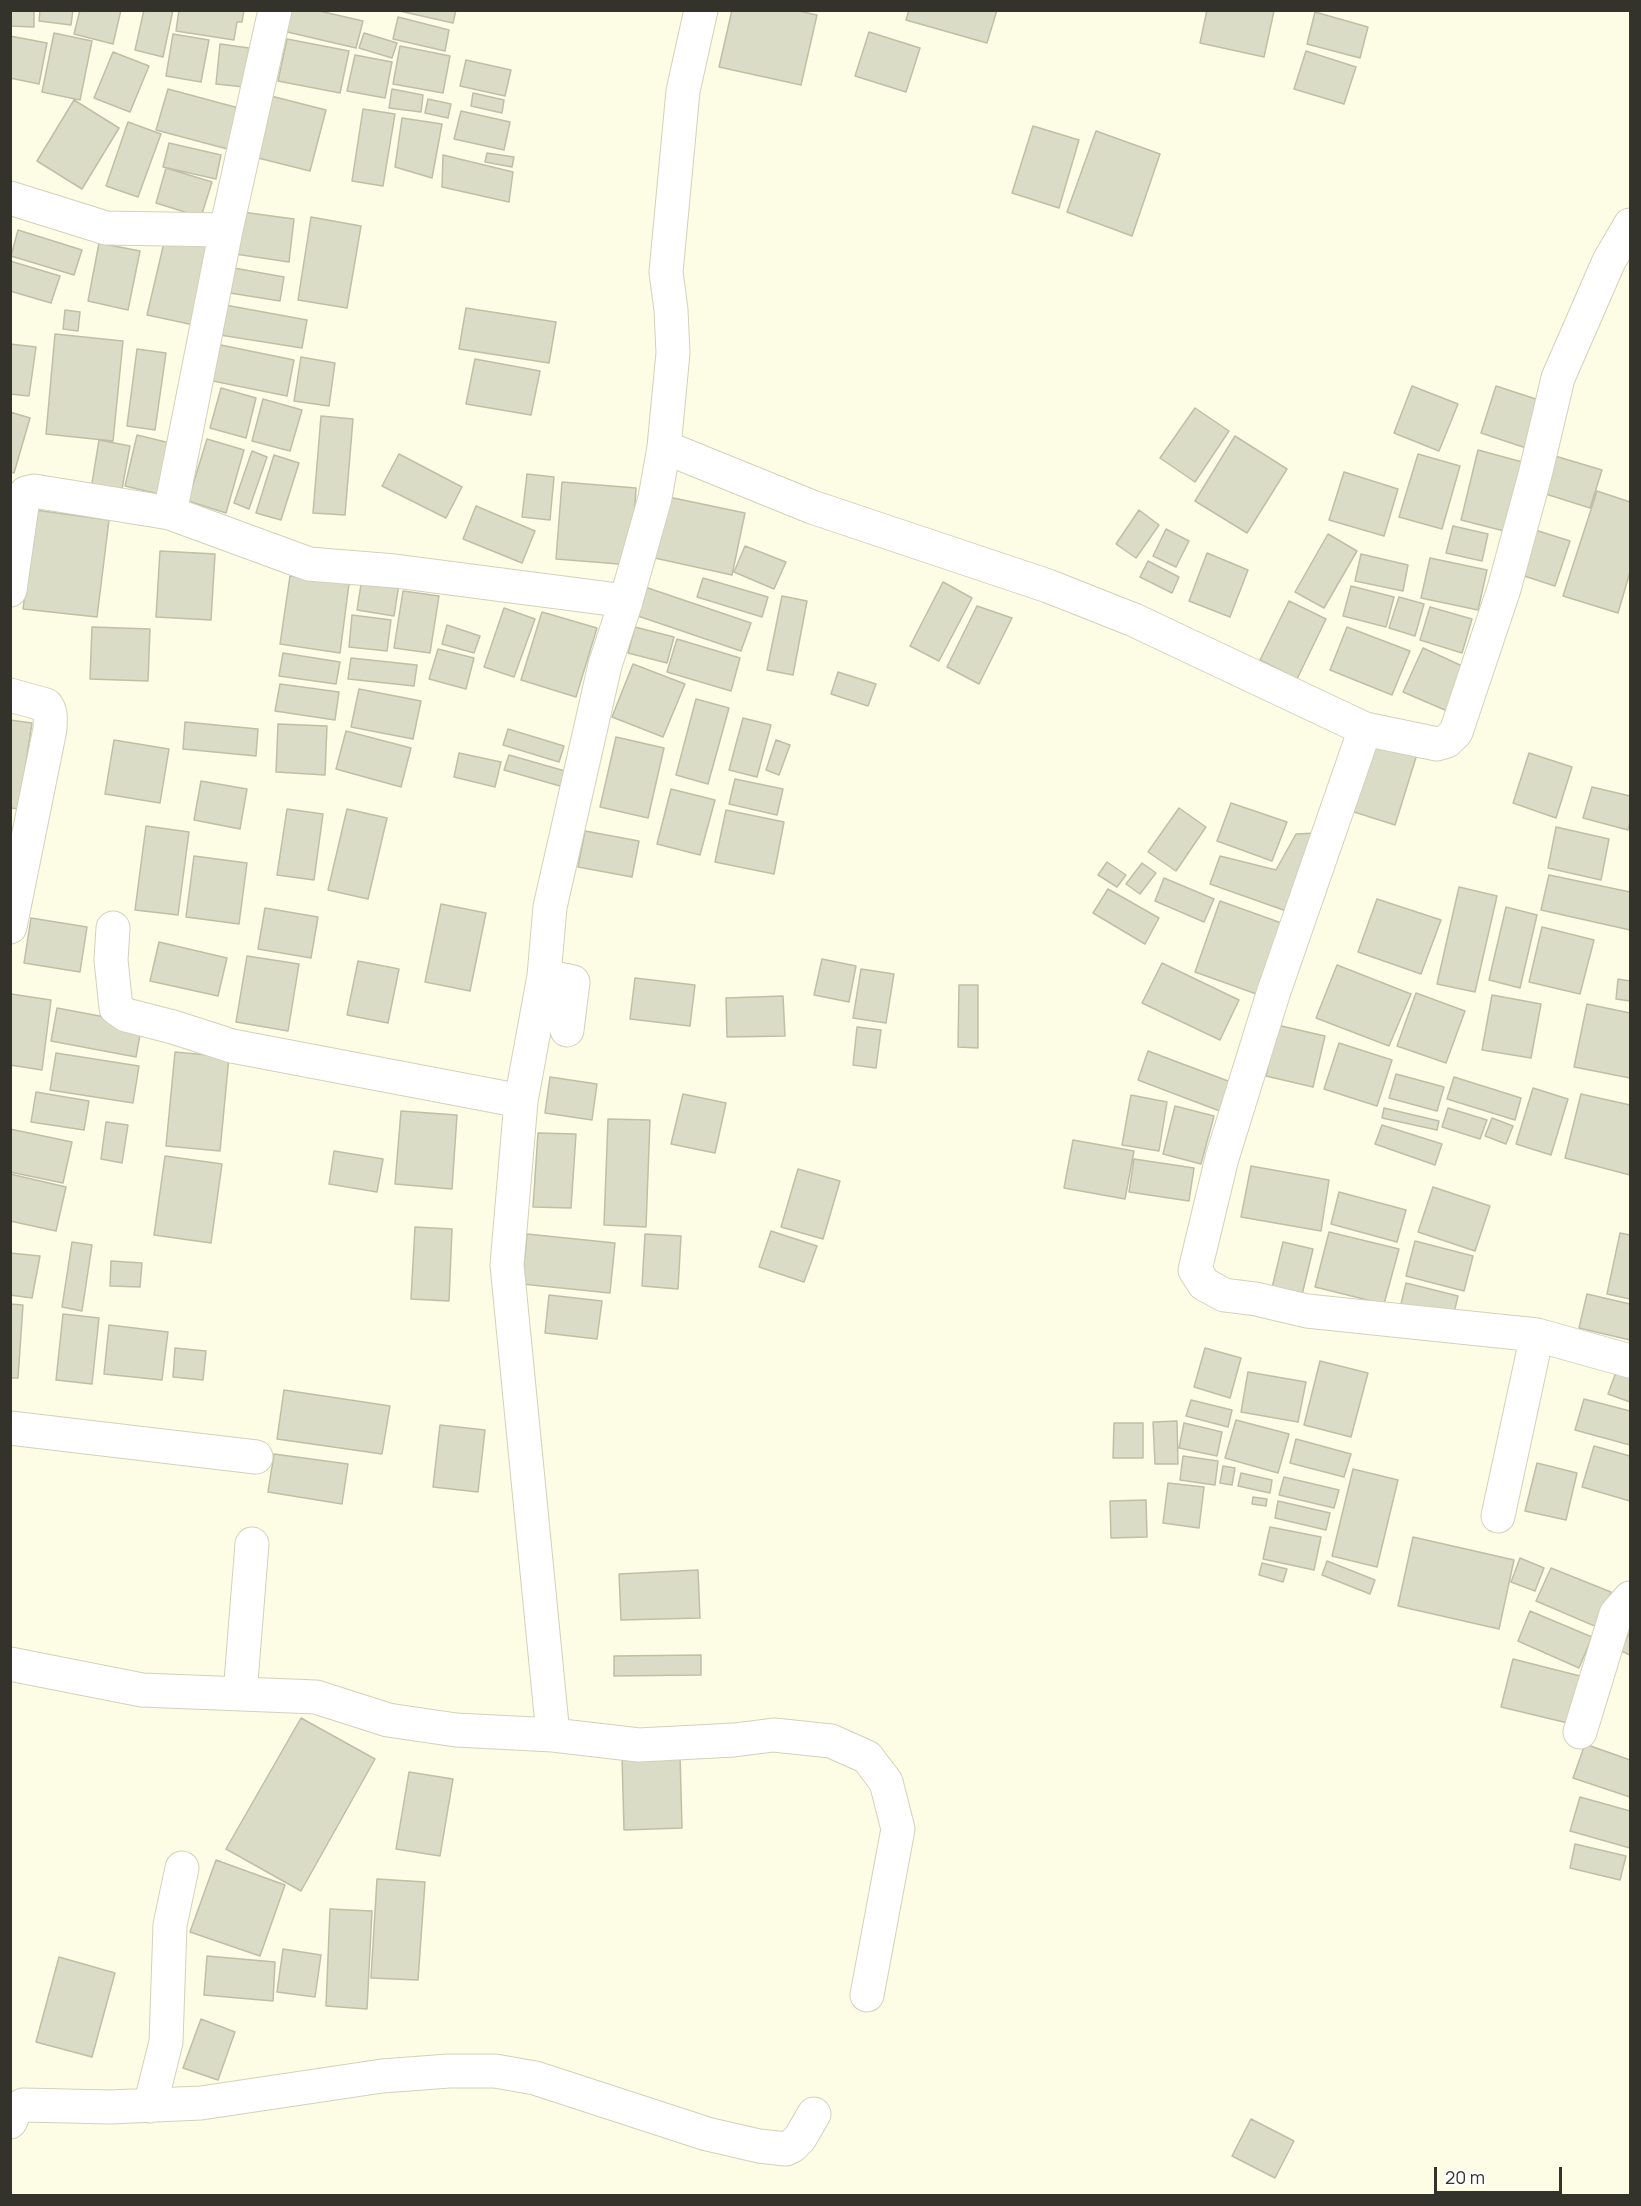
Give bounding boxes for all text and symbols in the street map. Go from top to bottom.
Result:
scale bar [1437,2155,1564,2193]
text: 20 m [1445,2165,1485,2189]

